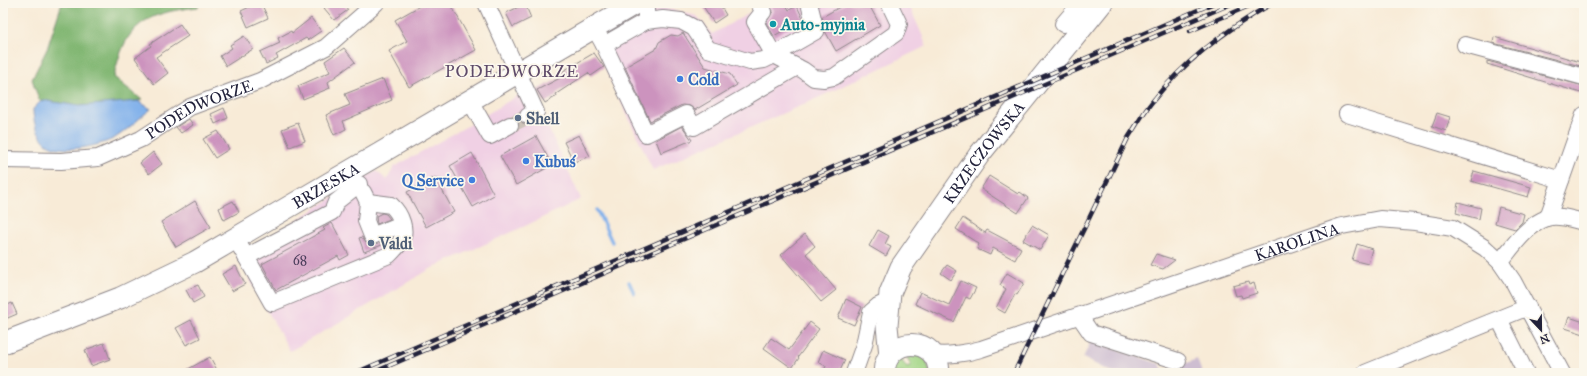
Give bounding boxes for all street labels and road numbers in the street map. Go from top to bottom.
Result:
street label: PODEDWORZE [142,75,255,143]
street label: KRZECZOWSKA [939,97,1028,207]
street label: BRZESKA [289,158,363,212]
street label: KAROLINA [1252,218,1342,265]

